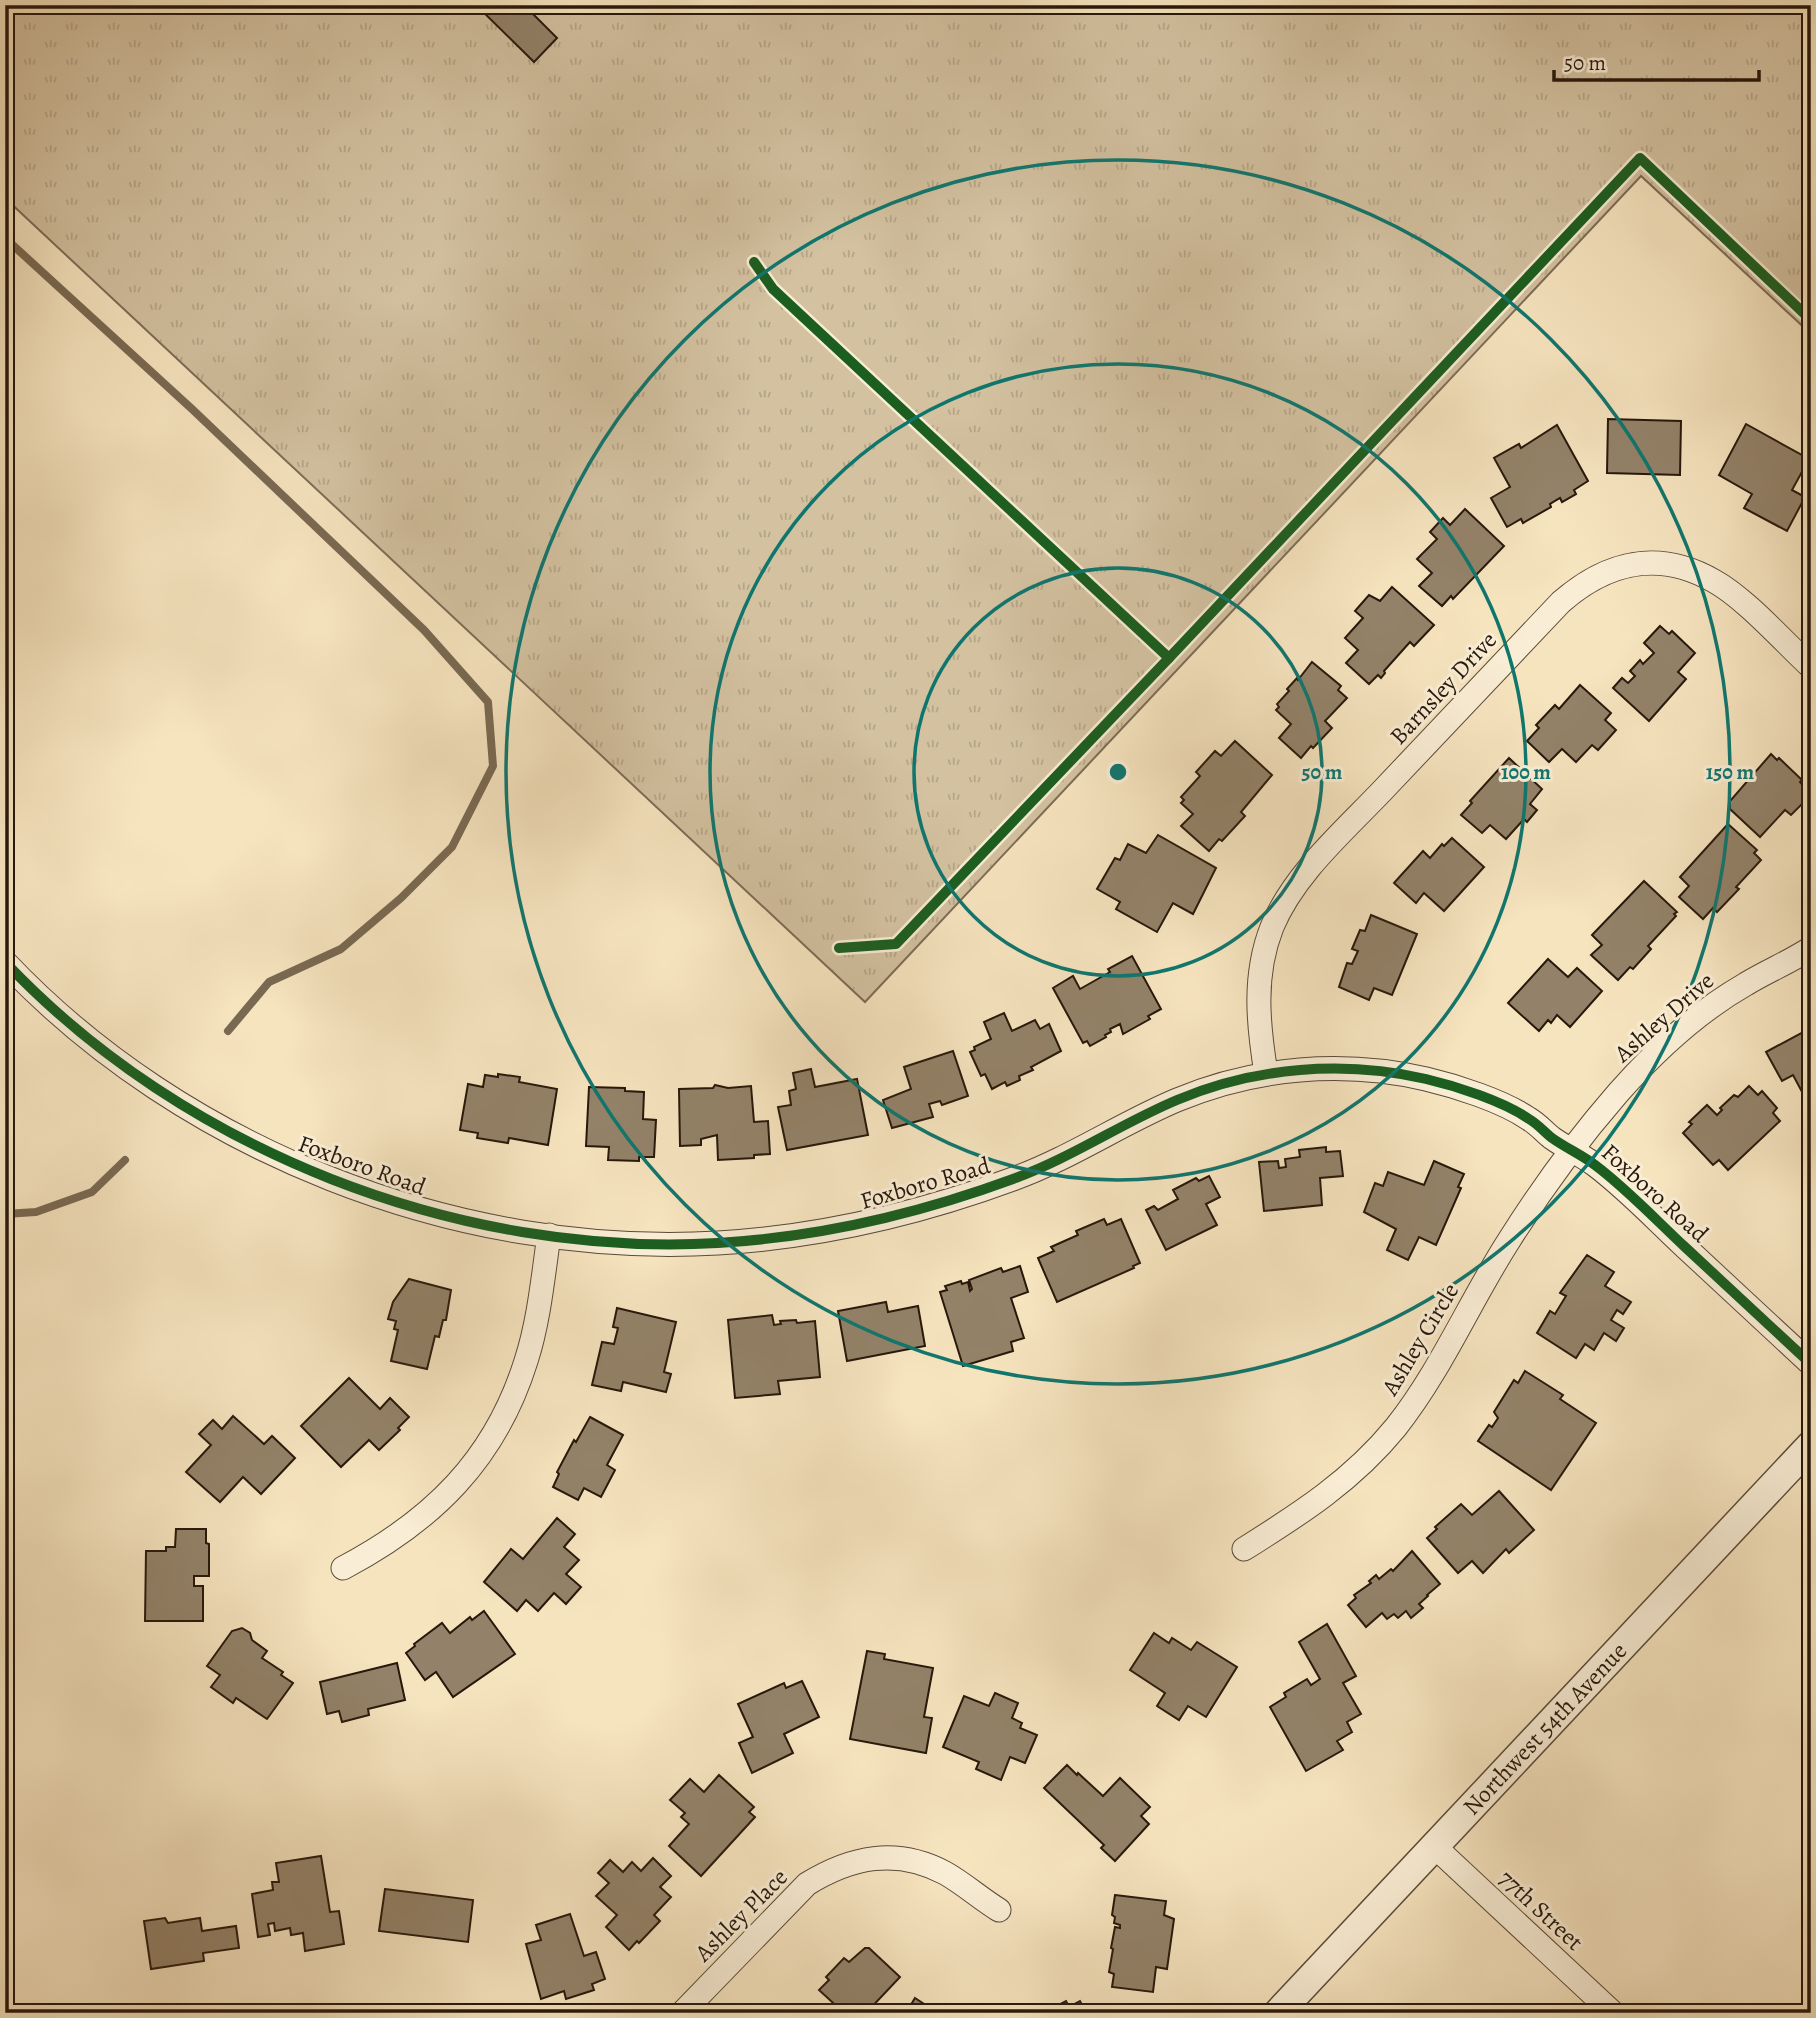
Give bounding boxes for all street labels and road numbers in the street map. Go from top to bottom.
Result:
street label: Barnsley Drive [1382,625,1504,751]
street label: Ashley Drive [1607,965,1721,1070]
street label: Foxboro Road [294,1127,430,1203]
street label: Foxboro Road [1595,1136,1716,1250]
street label: Foxboro Road [856,1149,994,1217]
street label: Ashley Circle [1373,1277,1466,1402]
street label: Northwest 54th Avenue [1456,1635,1634,1822]
street label: Ashley Place [687,1861,795,1969]
street label: 77th Street [1492,1863,1590,1957]

